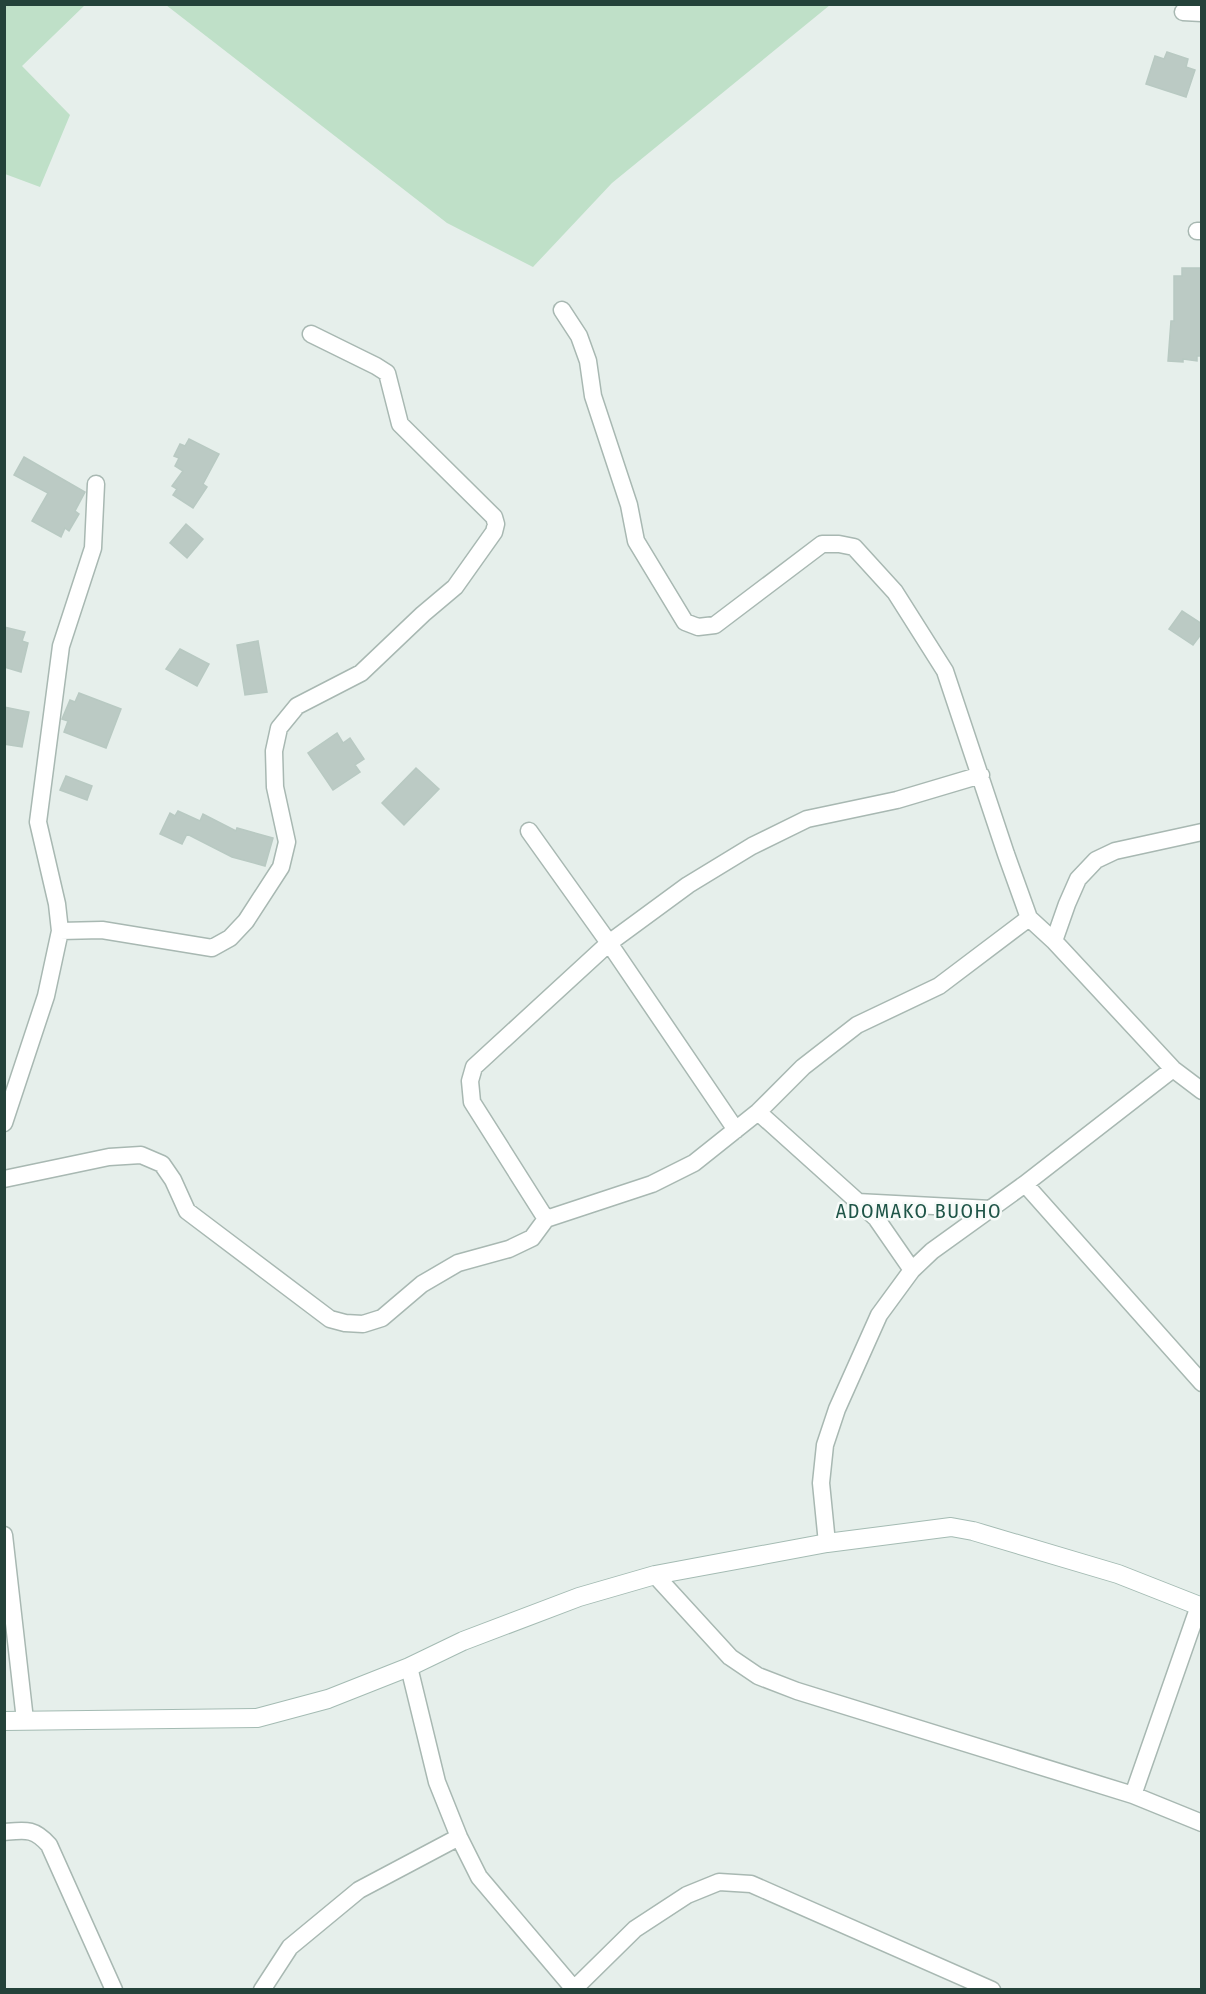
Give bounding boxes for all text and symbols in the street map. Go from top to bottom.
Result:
district label: ADOMAKO BUOHO [836,1199,1002,1223]

